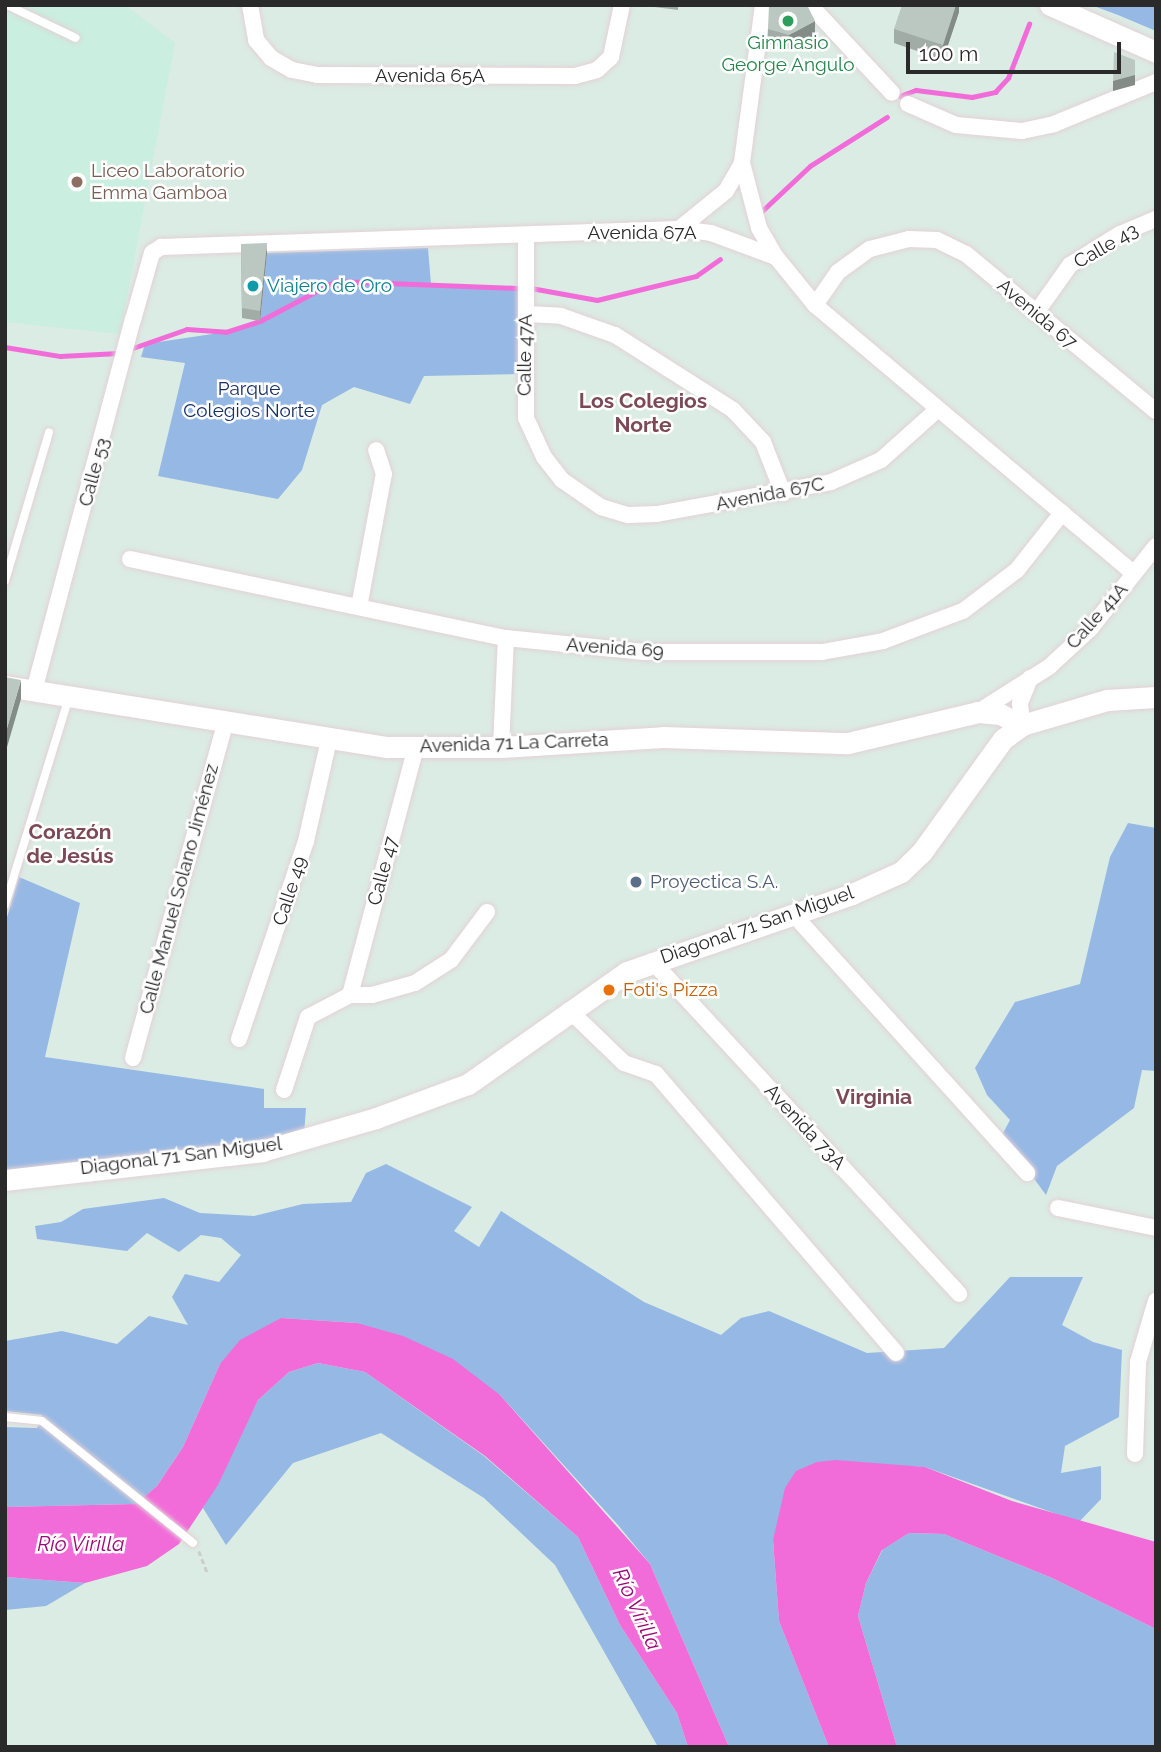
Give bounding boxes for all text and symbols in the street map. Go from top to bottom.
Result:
marker: Gimnasio George Angulo [780,13,796,29]
scale bar [909,28,1124,72]
place label: Gimnasio George Angulo [721,32,855,76]
text: 100 m [919,41,978,66]
street label: Avenida 65A [375,65,485,87]
place label: Liceo Laboratorio Emma Gamboa [91,160,245,204]
marker: Liceo Laboratorio Emma Gamboa [69,174,85,190]
street label: Calle 43 [1070,219,1142,273]
street label: Avenida 67A [587,222,697,244]
street label: Avenida 67 [993,274,1081,354]
place label: Viajero de Oro [267,275,392,297]
marker: Viajero de Oro [245,278,261,294]
street label: Calle 47A [513,314,537,396]
park label: Parque Colegios Norte [183,378,315,422]
district label: Los Colegios Norte [579,388,707,438]
street label: Calle 53 [74,435,114,509]
street label: Avenida 67C [714,472,826,516]
street label: Calle 41A [1061,578,1133,654]
street label: Avenida 69 [565,633,665,663]
street label: Avenida 71 La Carreta [419,728,609,758]
street label: Calle Manuel Solano Jiménez [134,761,224,1017]
district label: Corazón de Jesús [26,819,114,869]
street label: Calle 47 [363,834,403,908]
street label: Calle 49 [268,854,312,928]
place label: Proyectica S.A. [650,871,778,893]
marker: Proyectica S.A. [628,874,644,890]
street label: Diagonal 71 San Miguel [657,881,857,969]
place label: Foti's Pizza [623,979,718,1001]
marker: Foti's Pizza [601,982,617,998]
street label: Avenida 73A [760,1080,850,1174]
district label: Virginia [836,1084,912,1110]
street label: Diagonal 71 San Miguel [79,1132,283,1180]
water label: Río Virilla [37,1531,125,1557]
water label: Río Virilla [607,1564,667,1654]

